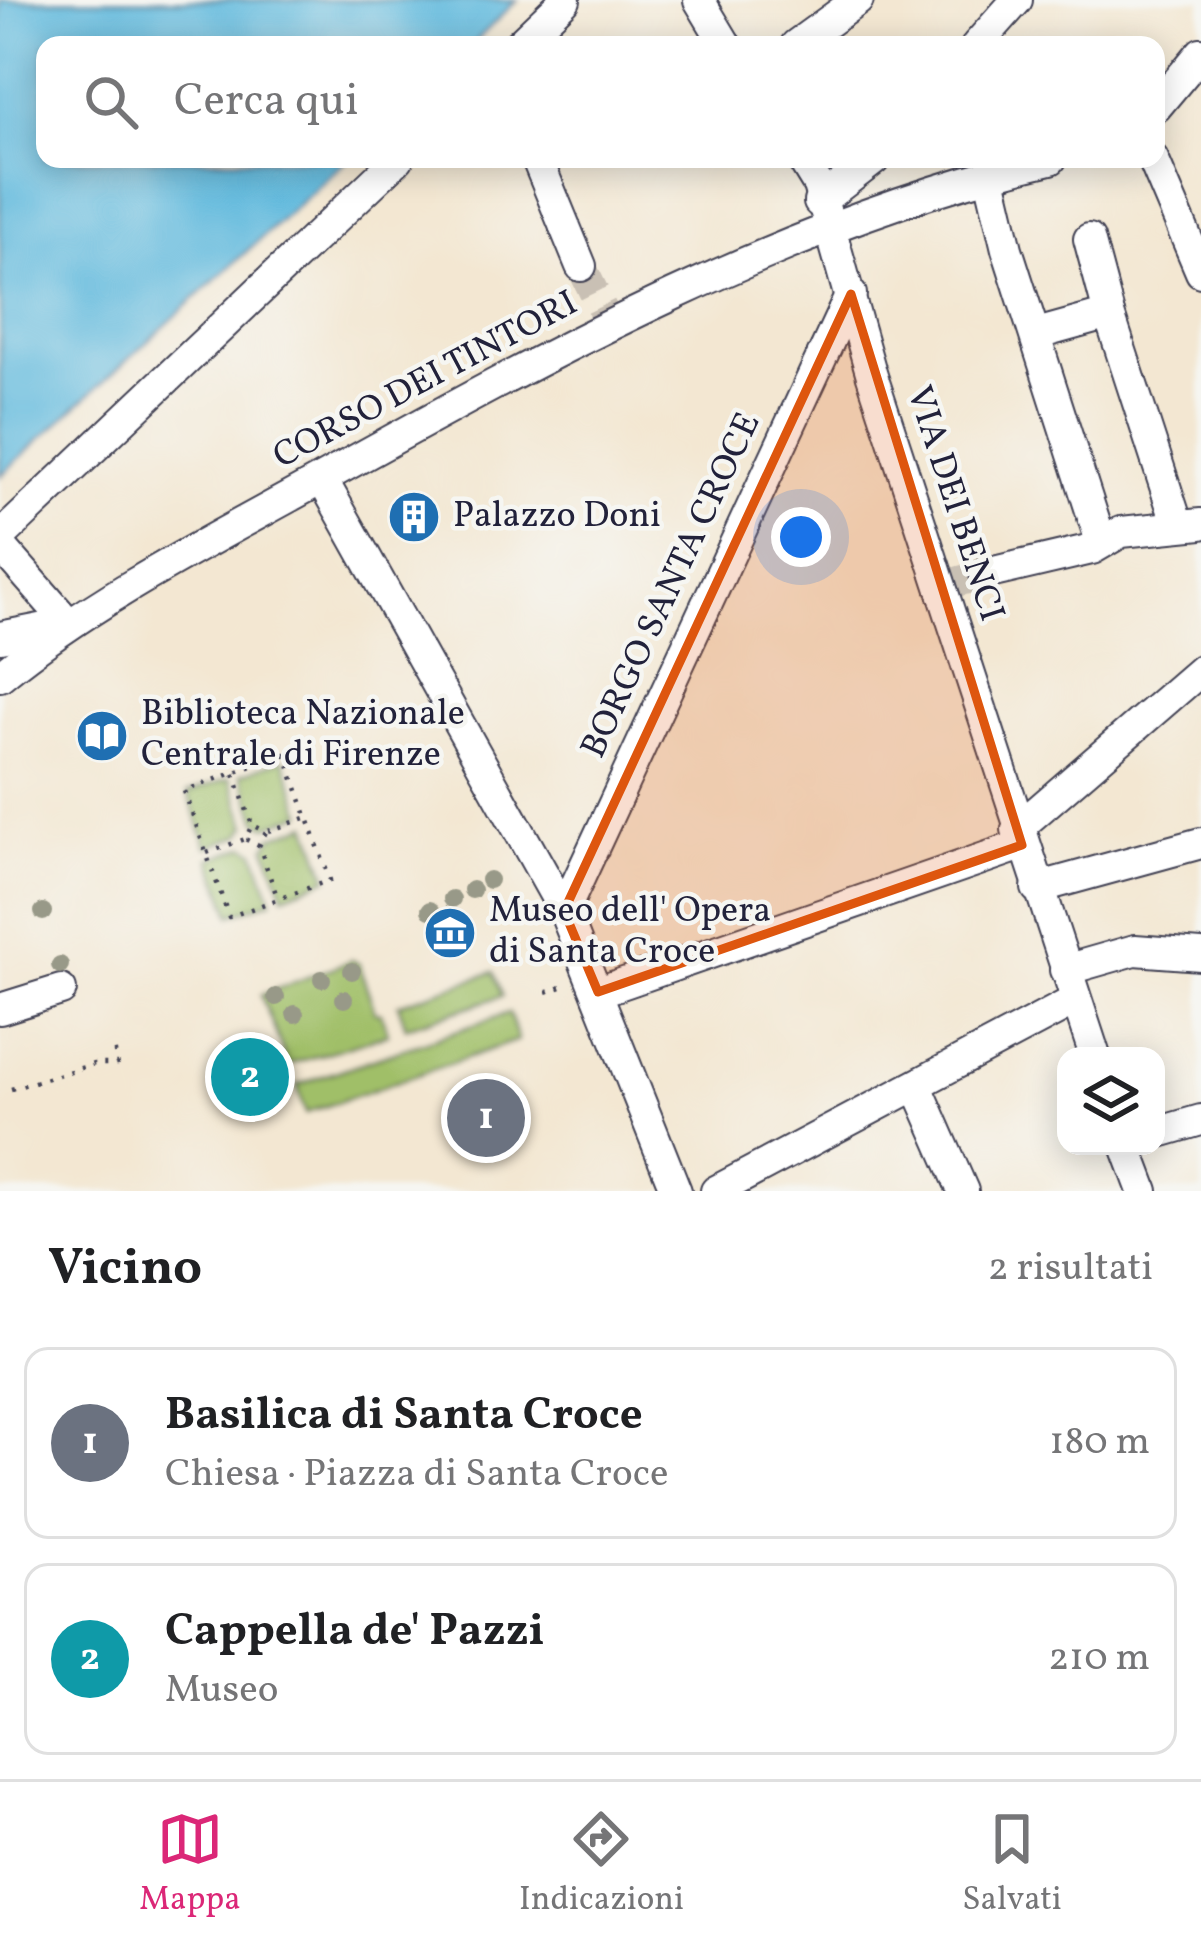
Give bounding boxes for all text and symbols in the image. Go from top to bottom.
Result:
search box [36,36,1165,168]
icon: search [78,69,144,135]
text: Cerca qui [174,71,359,134]
street label: CORSO DEI TINTORI [265,280,587,482]
street label: VIA DEI BENCI [892,380,1016,628]
street label: BORGO SANTA CROCE [570,405,774,767]
building icon: Palazzo Doni [386,489,442,545]
place label: Palazzo Doni [453,492,661,542]
your location [771,507,831,567]
place label: Biblioteca Nazionale Centrale di Firenze [141,690,465,781]
library icon: Biblioteca Nazionale Centrale di Firenze [74,708,130,764]
place label: Museo dell' Opera di Santa Croce [489,887,771,978]
museum icon: Museo dell' Opera di Santa Croce [422,905,478,961]
pin: 2 [211,1032,289,1122]
map controls [1057,1047,1165,1155]
button: layers [1057,1047,1165,1155]
pin: 1 [447,1073,525,1163]
text: Vicino [48,1234,202,1305]
text: 2 risultati [988,1242,1153,1296]
text: Basilica di Santa Croce [165,1385,643,1448]
text: 1 [82,1416,98,1470]
text: 180 m [1049,1416,1150,1470]
text: Chiesa · Piazza di Santa Croce [165,1448,669,1502]
text: Cappella de' Pazzi [165,1601,544,1664]
text: 2 [80,1632,100,1686]
text: 210 m [1048,1632,1150,1686]
text: Museo [165,1664,278,1718]
tab: Mappa [139,1806,241,1924]
tab: Indicazioni [519,1806,684,1924]
tab: Salvati [962,1806,1062,1924]

